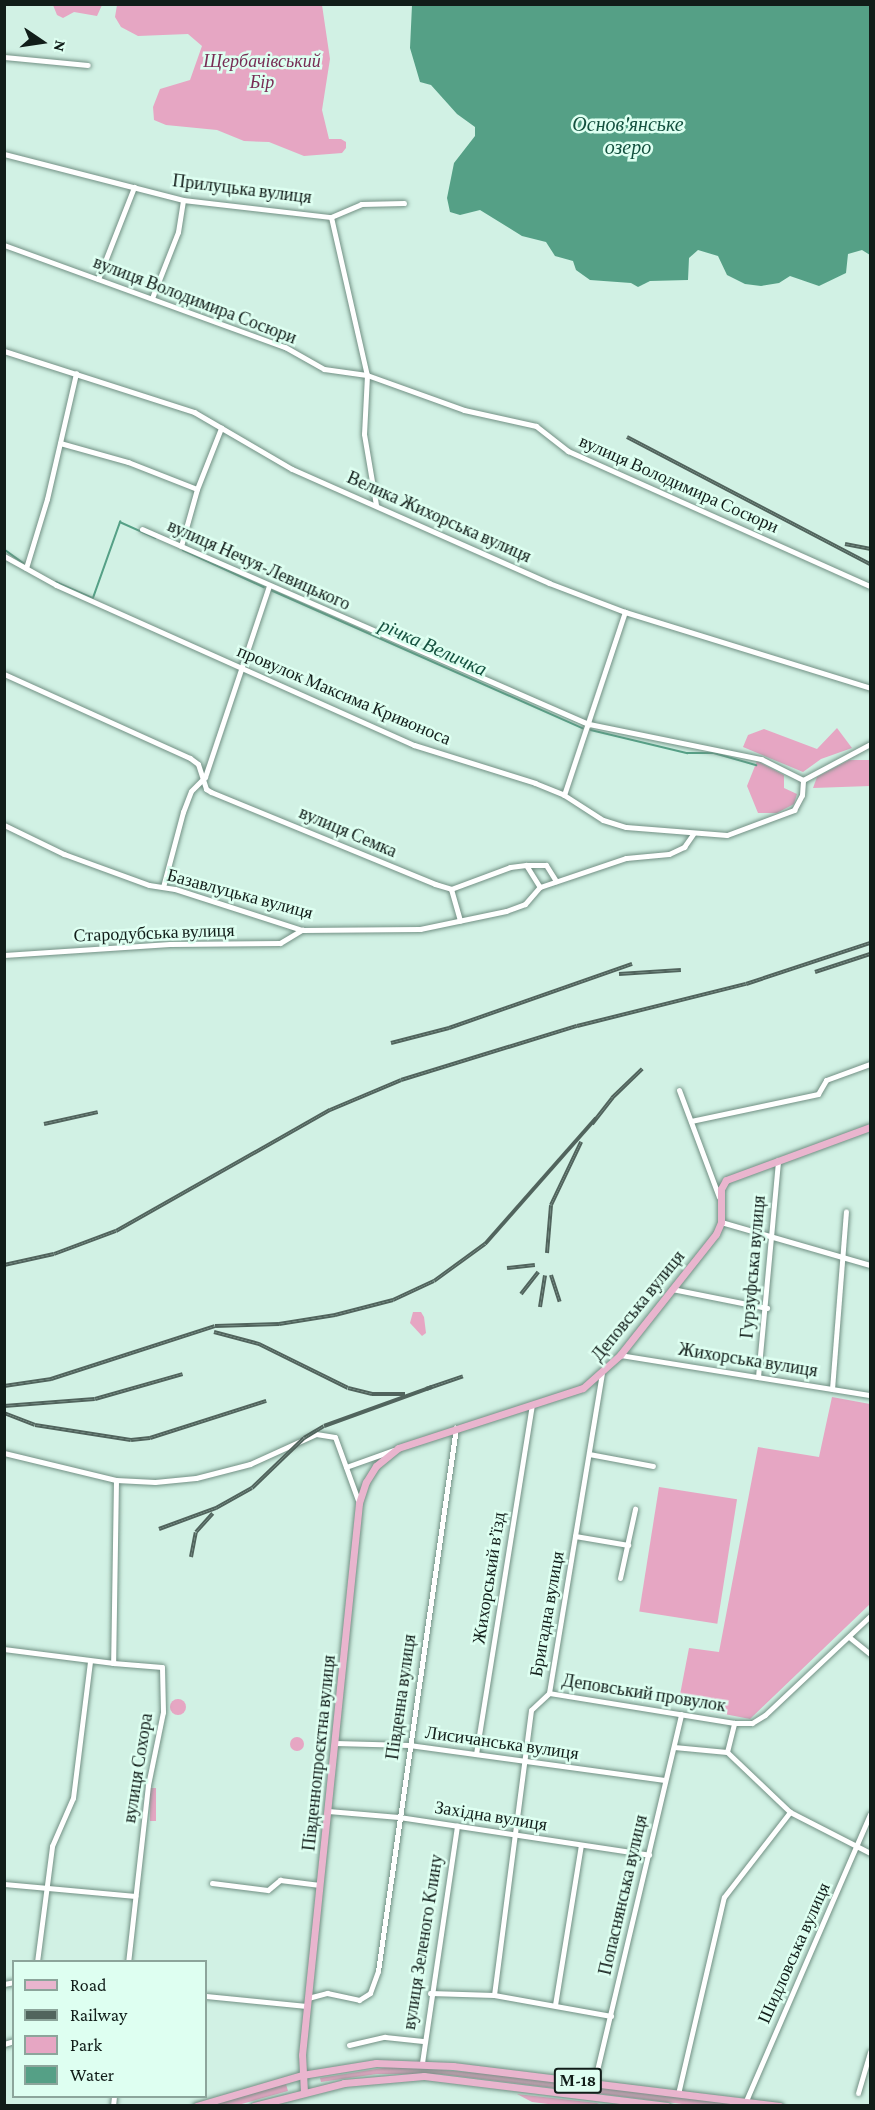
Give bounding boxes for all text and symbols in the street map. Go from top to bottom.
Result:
north arrow [12,12,72,72]
text: N [51,39,70,53]
park label: Щербачівський Бір [203,51,321,94]
water label: Основ'янське озеро [572,113,684,160]
street label: Прилуцька вулиця [171,170,313,208]
street label: вулиця Володимира Сосюри [90,251,300,349]
street label: вулиця Володимира Сосюри [576,430,782,538]
street label: Велика Жихорська вулиця [344,467,534,567]
street label: вулиця Нечуя-Левицького [164,515,354,615]
water label: річка Величка [375,613,491,681]
street label: провулок Максима Кривоноса [234,640,454,750]
street label: вулиця Семка [296,802,400,862]
street label: Базавлуцька вулиця [165,864,315,924]
street label: Стародубська вулиця [73,919,235,947]
street label: Гурзуфська вулиця [736,1195,770,1339]
street label: Деповська вулиця [587,1246,689,1366]
street label: Жихорська вулиця [677,1338,819,1382]
street label: Жихорський в’їзд [468,1510,510,1646]
street label: Бригадна вулиця [525,1550,569,1678]
street label: Південна вулиця [382,1633,420,1761]
street label: Південнопроєктна вулиця [298,1654,340,1852]
street label: Деповський провулок [561,1669,727,1717]
street label: вулиця Сохора [119,1712,157,1824]
street label: Лисичанська вулиця [424,1722,580,1764]
street label: Західна вулиця [433,1796,549,1836]
street label: Попаснянська вулиця [594,1813,652,1977]
street label: вулиця Зеленого Клину [398,1853,448,2031]
street label: Шидловська вулиця [753,1879,835,2027]
legend [12,1960,207,2098]
text: Road [70,1975,107,1995]
text: Railway [70,2005,127,2025]
text: Park [70,2035,102,2055]
text: Water [70,2065,114,2085]
road number: М-18 [552,2068,604,2094]

